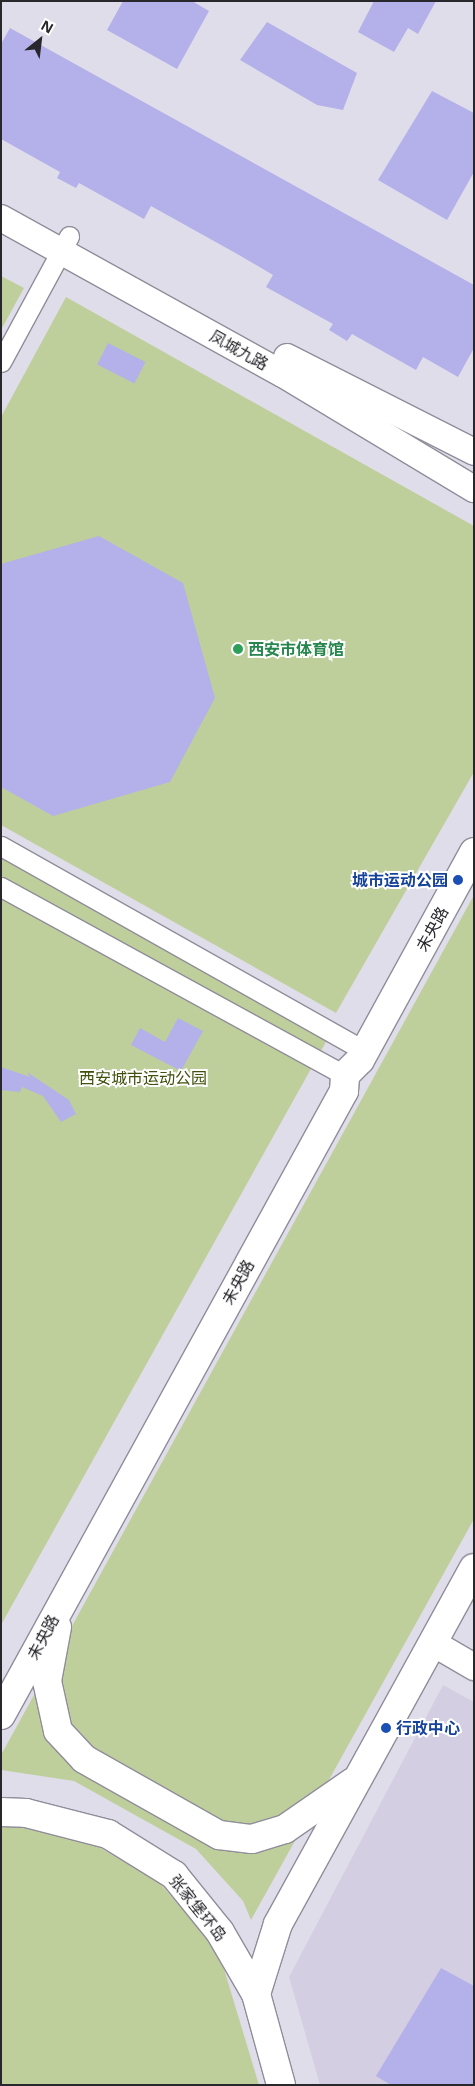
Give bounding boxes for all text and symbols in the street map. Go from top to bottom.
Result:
north arrow [15,15,65,65]
text: N [38,15,57,38]
street label: 凤城九路 [206,326,272,374]
place label: 西安市体育馆 [248,639,344,659]
marker: 西安市体育馆 [232,643,244,655]
place label: 城市运动公园 [352,870,448,890]
marker: 城市运动公园 [452,874,464,886]
street label: 未央路 [412,903,452,955]
park label: 西安城市运动公园 [79,1068,207,1088]
street label: 未央路 [218,1256,258,1308]
street label: 未央路 [23,1611,63,1663]
place label: 行政中心 [396,1718,460,1738]
marker: 行政中心 [380,1722,392,1734]
street label: 张家堡环岛 [165,1871,231,1945]

